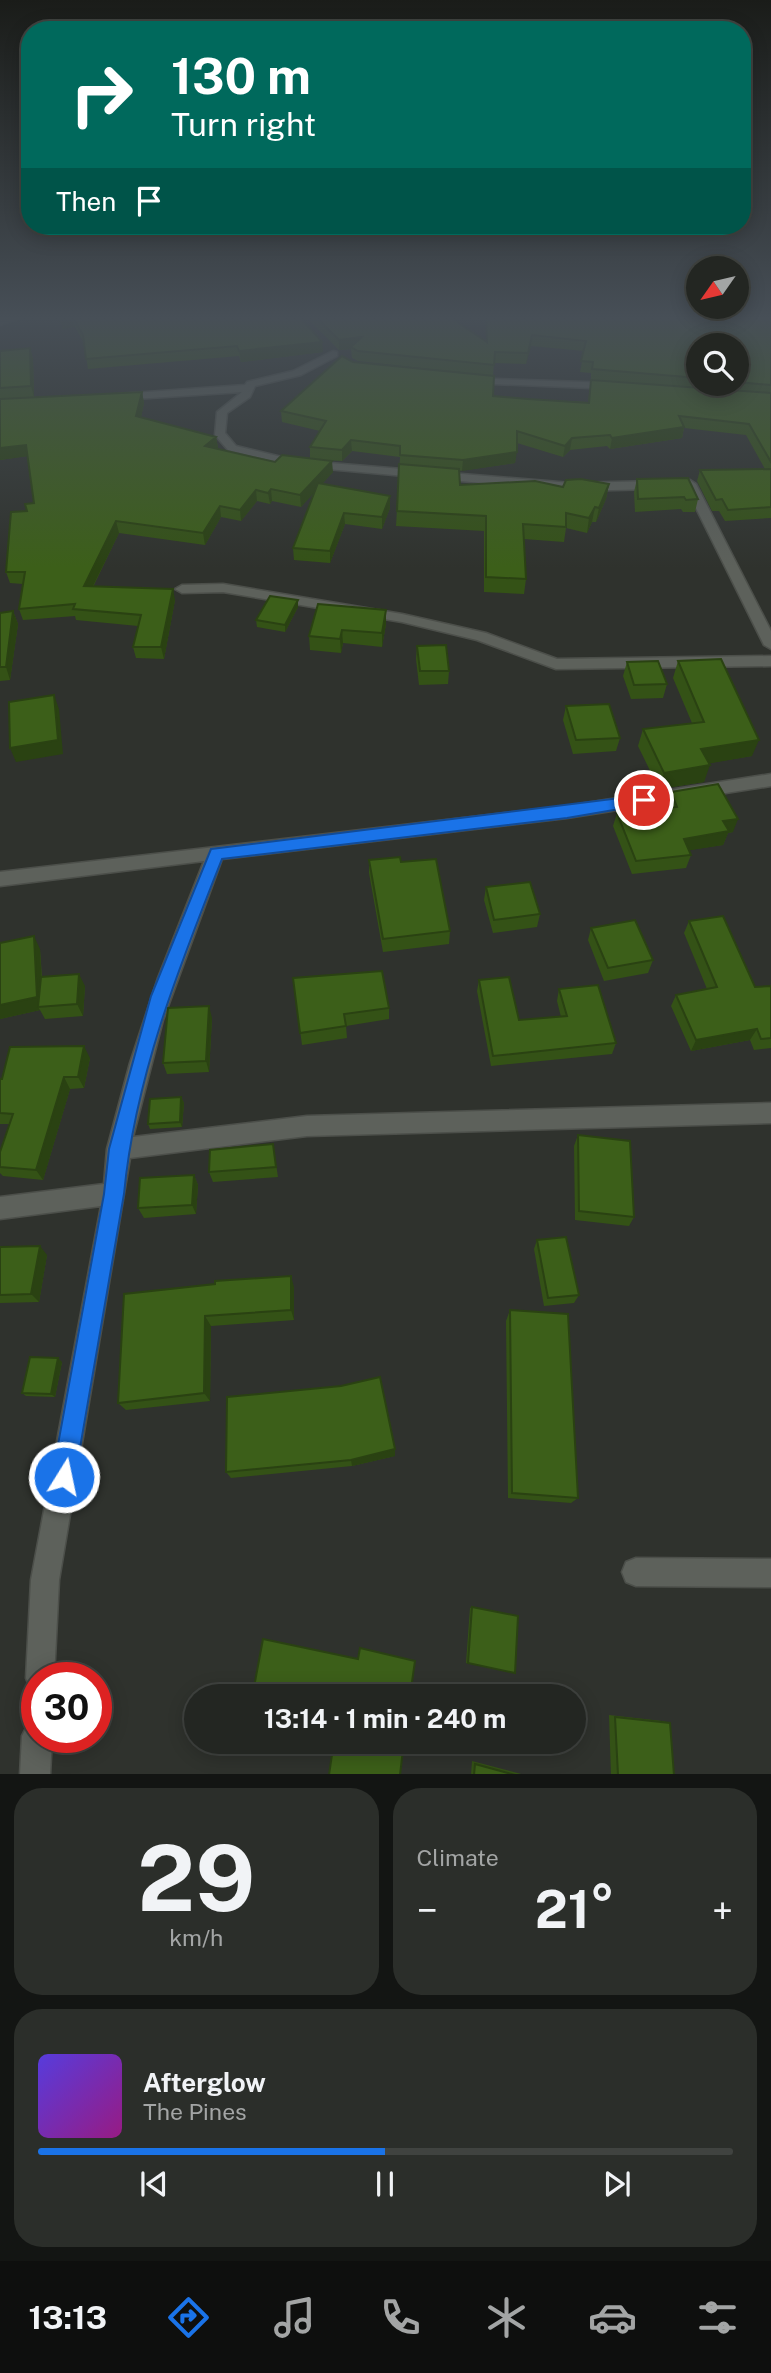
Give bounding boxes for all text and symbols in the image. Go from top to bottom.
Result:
text: 130 m [171,47,311,105]
icon: right [56,49,147,140]
text: Turn right [171,106,316,143]
icon: arrive [130,182,168,220]
text: Then [56,186,116,217]
north arrow [686,256,749,318]
map controls [686,256,749,396]
button: search [686,333,749,396]
pin [614,770,674,830]
icon: arrive [625,781,663,819]
position arrow [27,1440,101,1514]
speed limit sign: 30 [21,1662,112,1753]
text: 13:14 · 1 min · 240 m [264,1703,506,1734]
text: 29 [137,1825,255,1931]
text: Climate [417,1844,499,1871]
text: 21° [535,1879,615,1940]
text: − [417,1888,438,1933]
text: + [712,1888,733,1933]
text: km/h [169,1924,223,1951]
text: Afterglow [143,2067,266,2098]
text: The Pines [143,2098,247,2125]
icon: previous [135,2165,173,2203]
icon: pause [366,2165,404,2203]
icon: next [598,2165,636,2203]
icon: directions [164,2293,213,2342]
icon: music [270,2293,319,2342]
icon: phone [376,2293,425,2342]
icon: climate [482,2293,531,2342]
icon: car [588,2293,637,2342]
icon: filters [693,2293,742,2342]
text: 13:13 [28,2299,107,2336]

